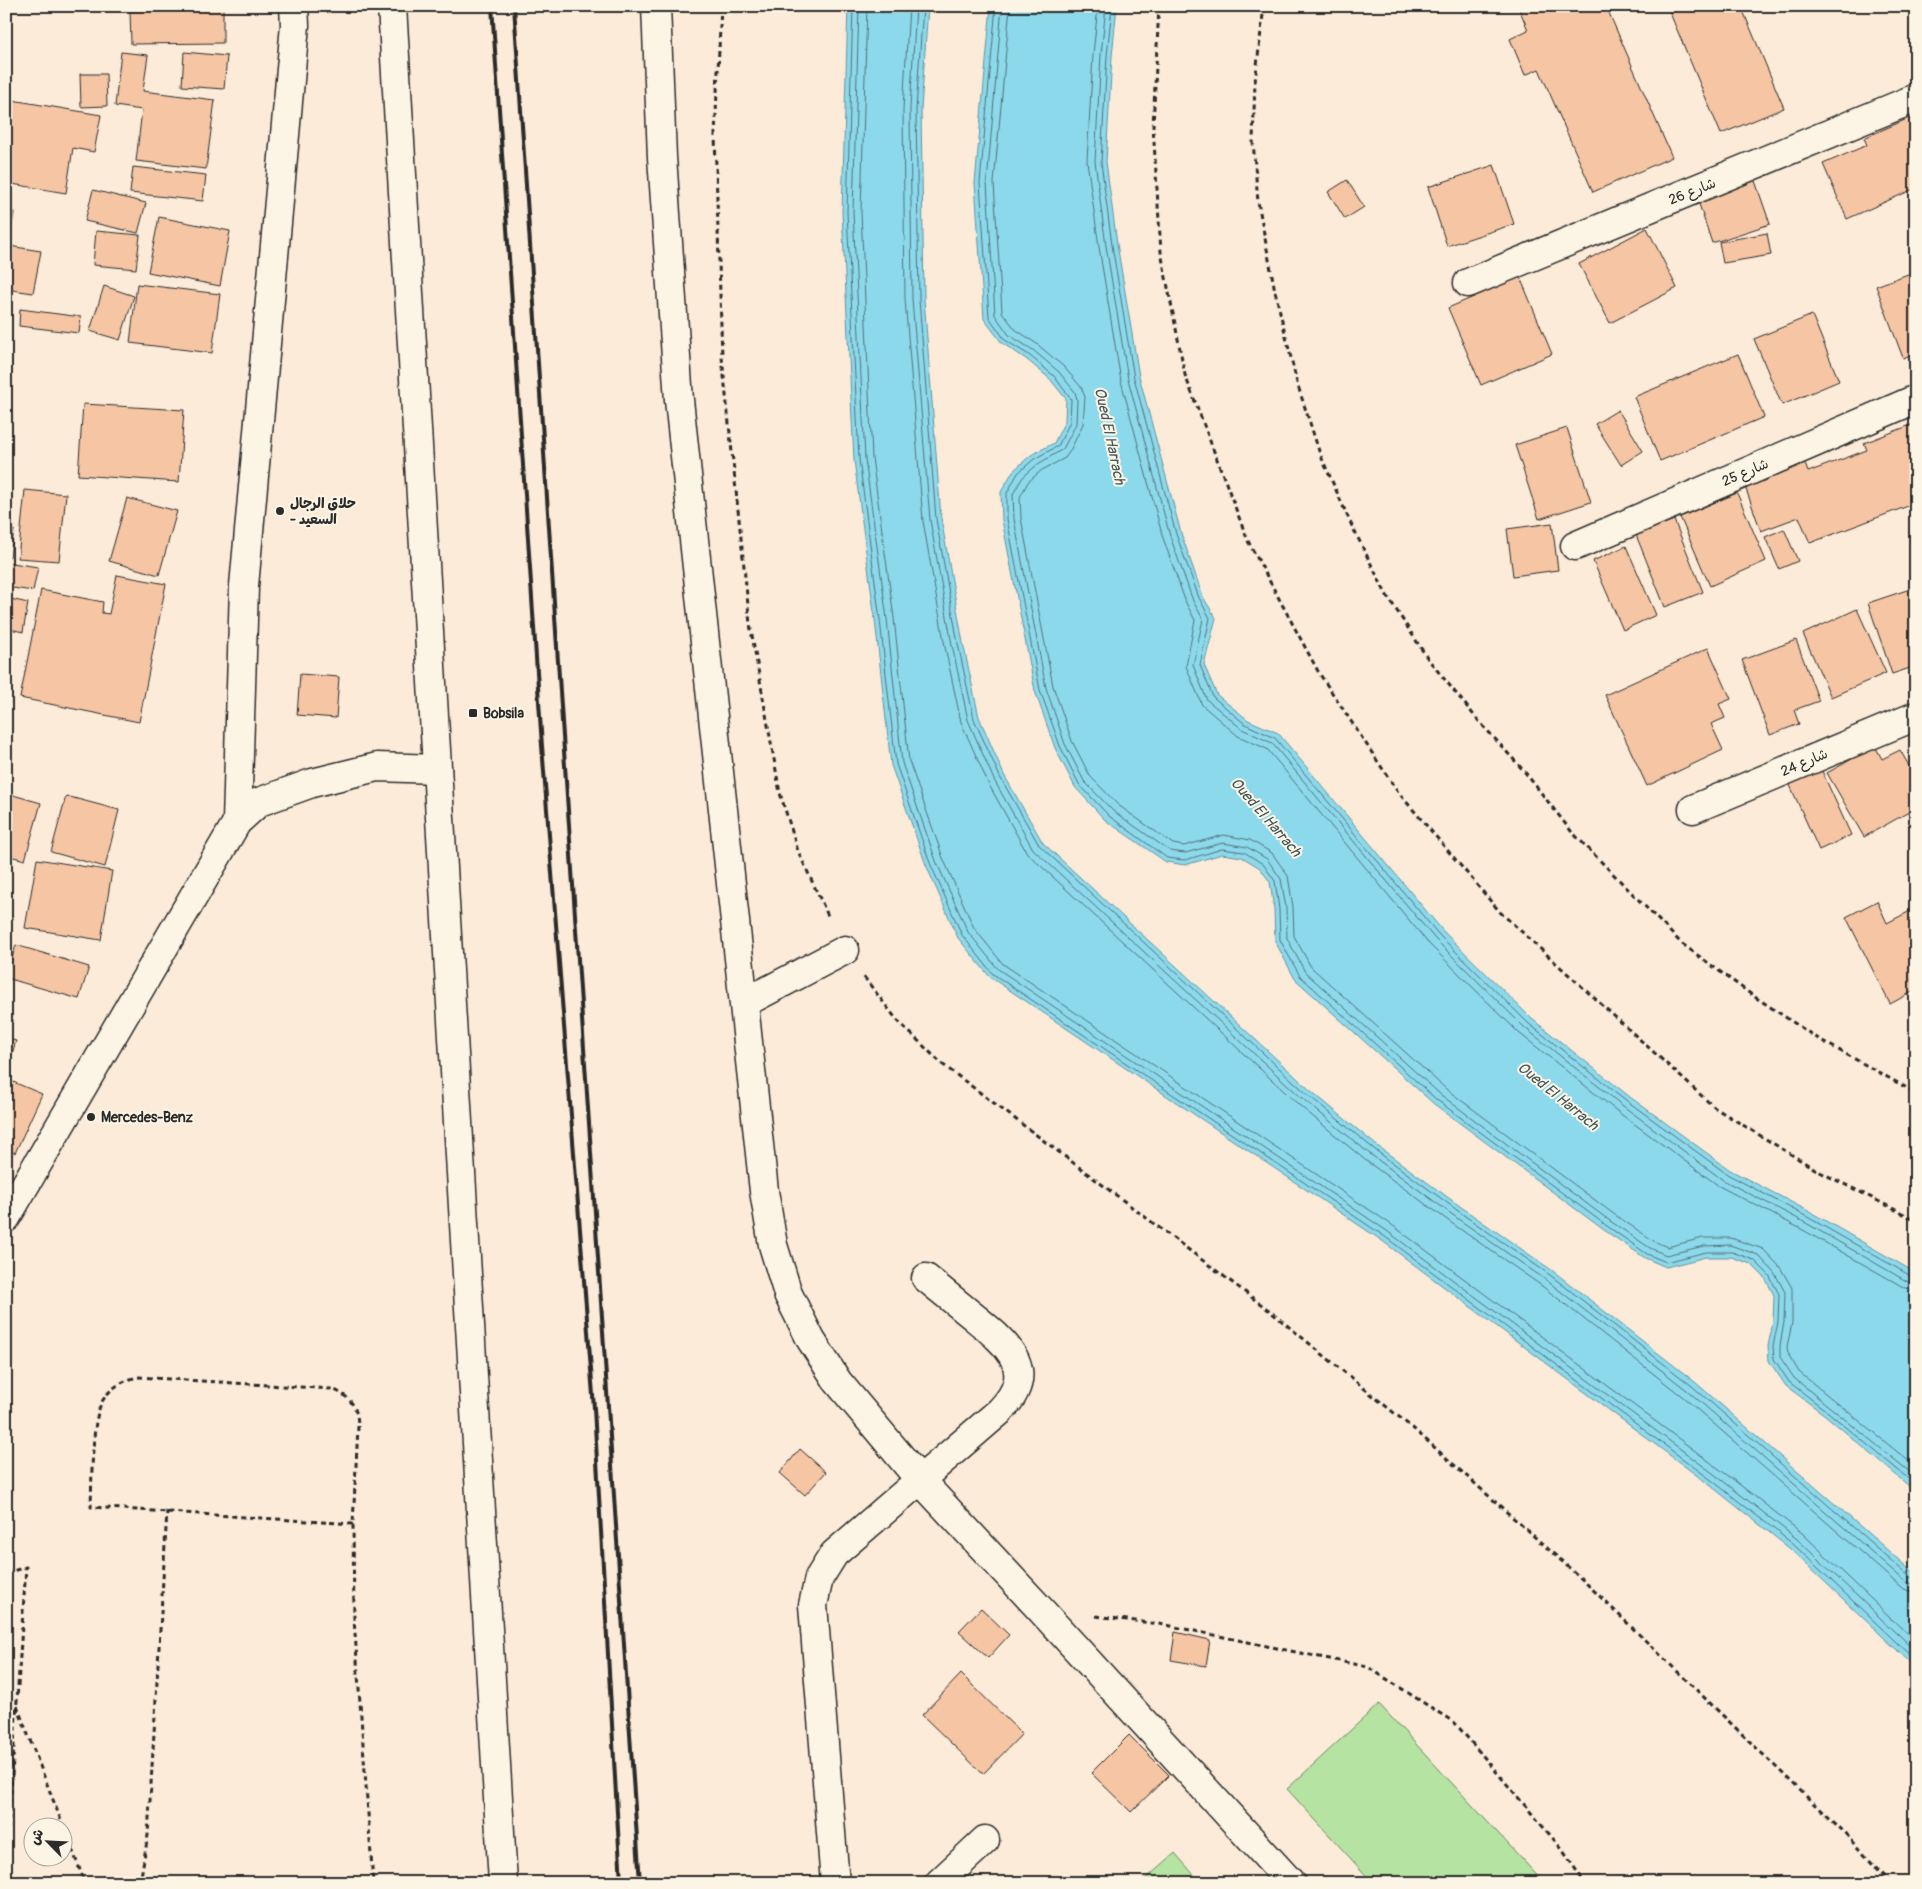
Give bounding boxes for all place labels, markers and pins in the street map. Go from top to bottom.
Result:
place label: حلاق الرجال - السعيد [290,495,356,528]
marker: حلاق الرجال - السعيد [274,505,286,517]
place label: Bobsila [483,705,524,722]
marker: Bobsila [467,707,479,719]
place label: Mercedes-Benz [101,1109,194,1126]
marker: Mercedes-Benz [85,1111,97,1123]

